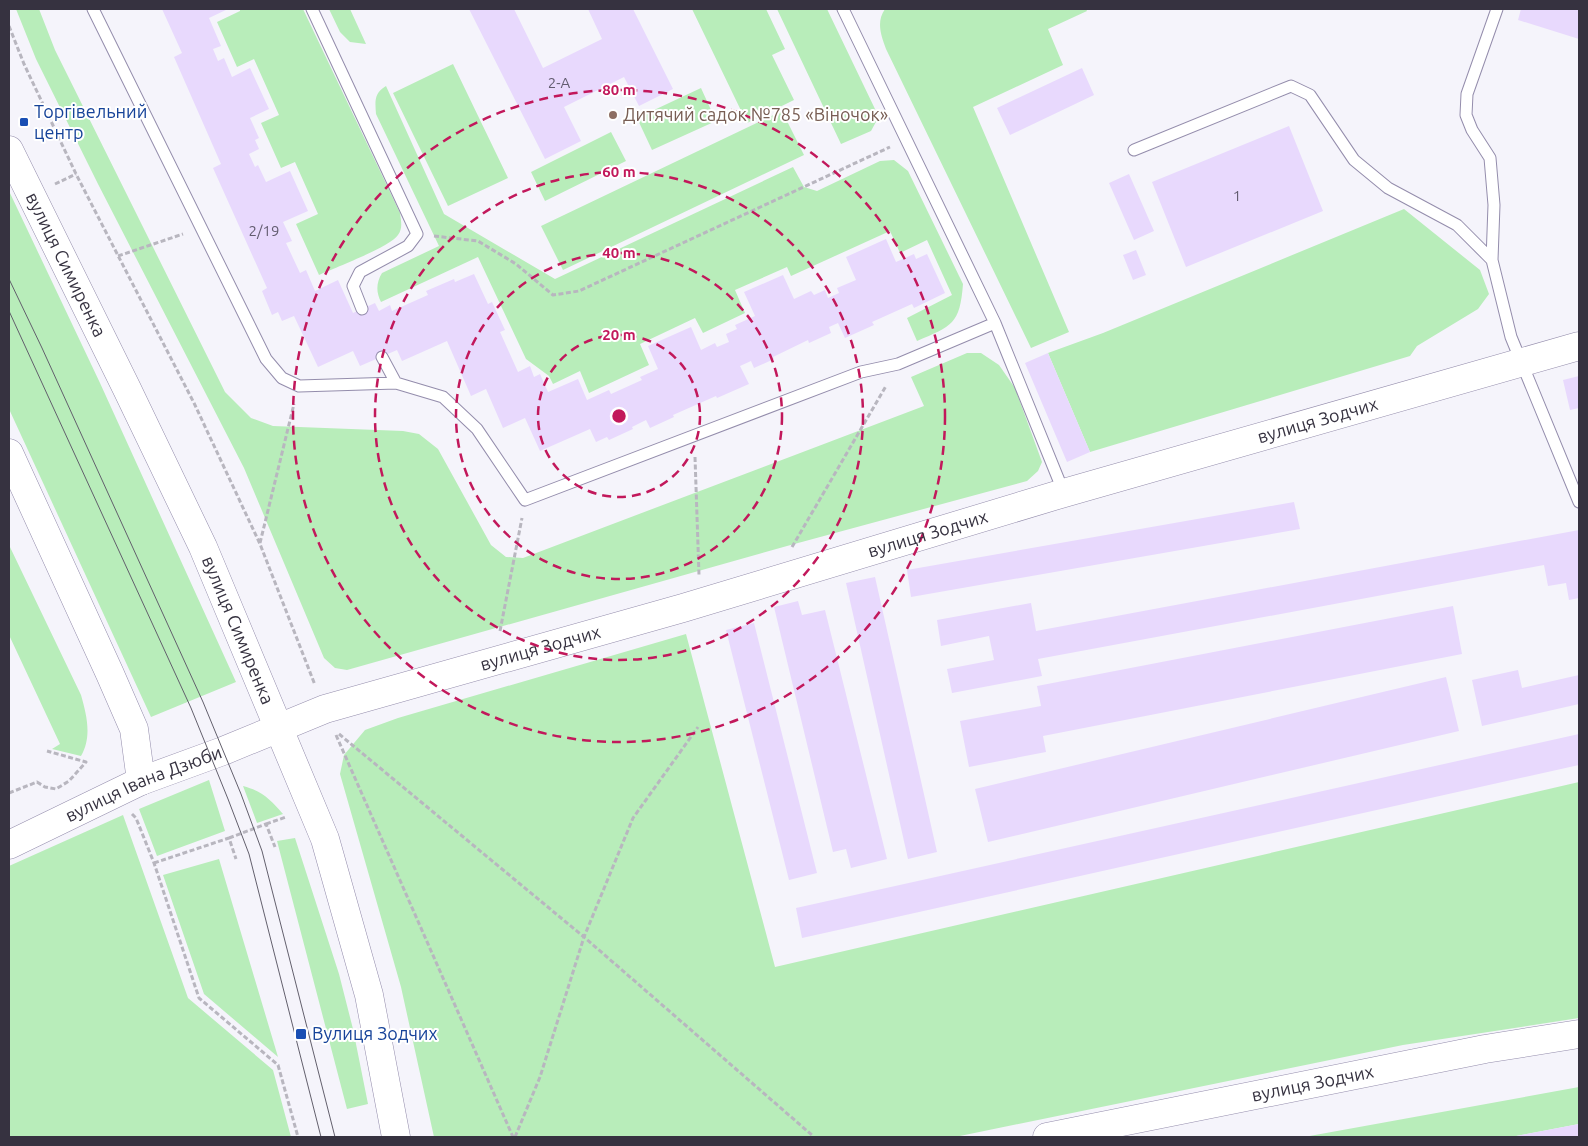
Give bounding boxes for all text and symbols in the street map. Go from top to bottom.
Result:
house number: 2-А [548,74,571,91]
text: 80 m [602,81,636,98]
place label: Торгівельний центр [34,101,147,142]
place label: Дитячий садок №785 «Віночок» [623,104,888,124]
marker: Дитячий садок №785 «Віночок» [607,109,619,121]
marker: Торгівельний центр [18,116,30,128]
text: 60 m [602,163,636,180]
house number: 1 [1233,187,1241,204]
street label: вулиця Симиренка [22,189,111,340]
house number: 2/19 [249,222,279,239]
text: 40 m [602,244,636,261]
text: 20 m [602,326,636,343]
street label: вулиця Зодчих [1255,393,1380,446]
centre of rings [610,407,628,425]
street label: вулиця Зодчих [865,506,990,561]
street label: вулиця Симиренка [199,553,278,707]
street label: вулиця Зодчих [478,621,602,674]
street label: вулиця Івана Дзюби [62,741,224,825]
place label: Вулиця Зодчих [312,1023,438,1043]
marker: Вулиця Зодчих [294,1027,308,1041]
street label: вулиця Зодчих [1250,1061,1375,1105]

